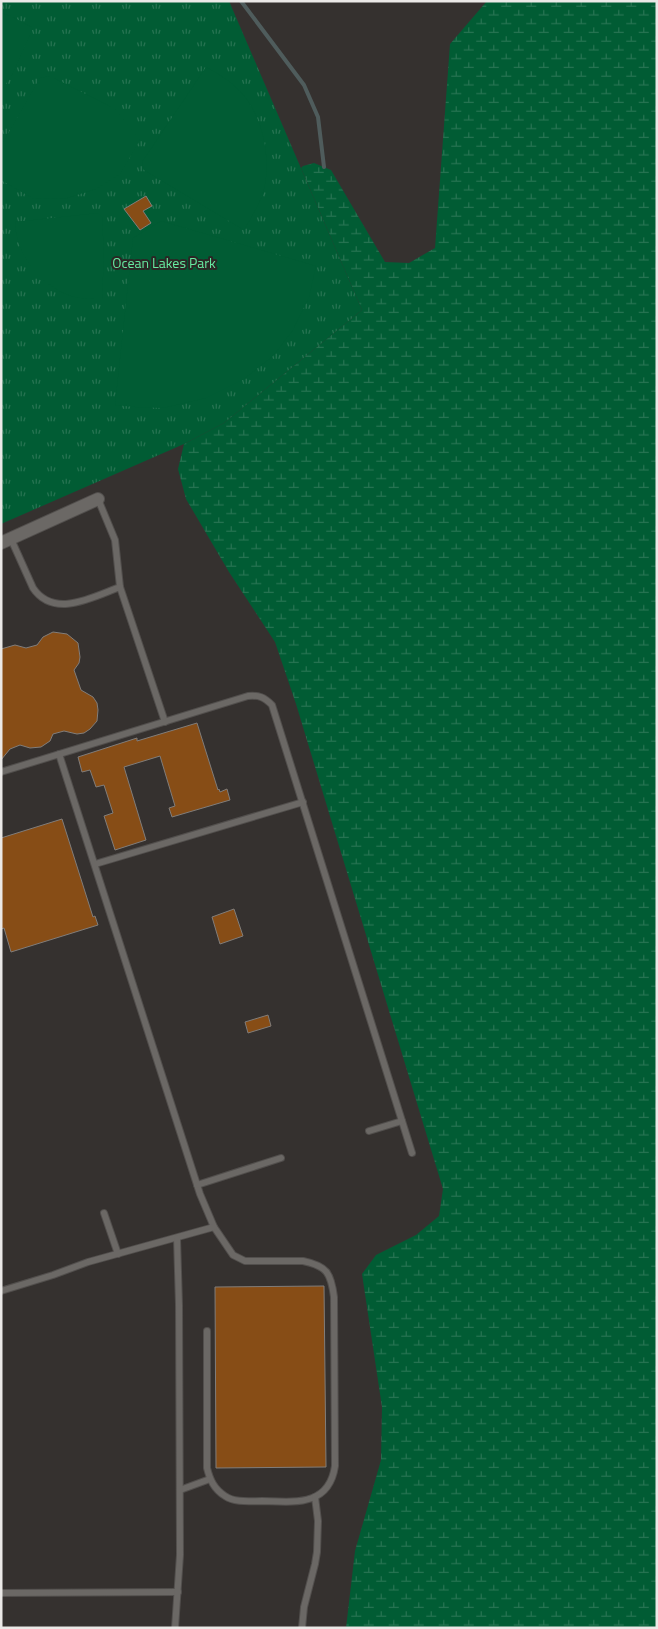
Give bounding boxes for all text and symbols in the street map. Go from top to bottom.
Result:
park label: Ocean Lakes Park [112,252,216,273]

